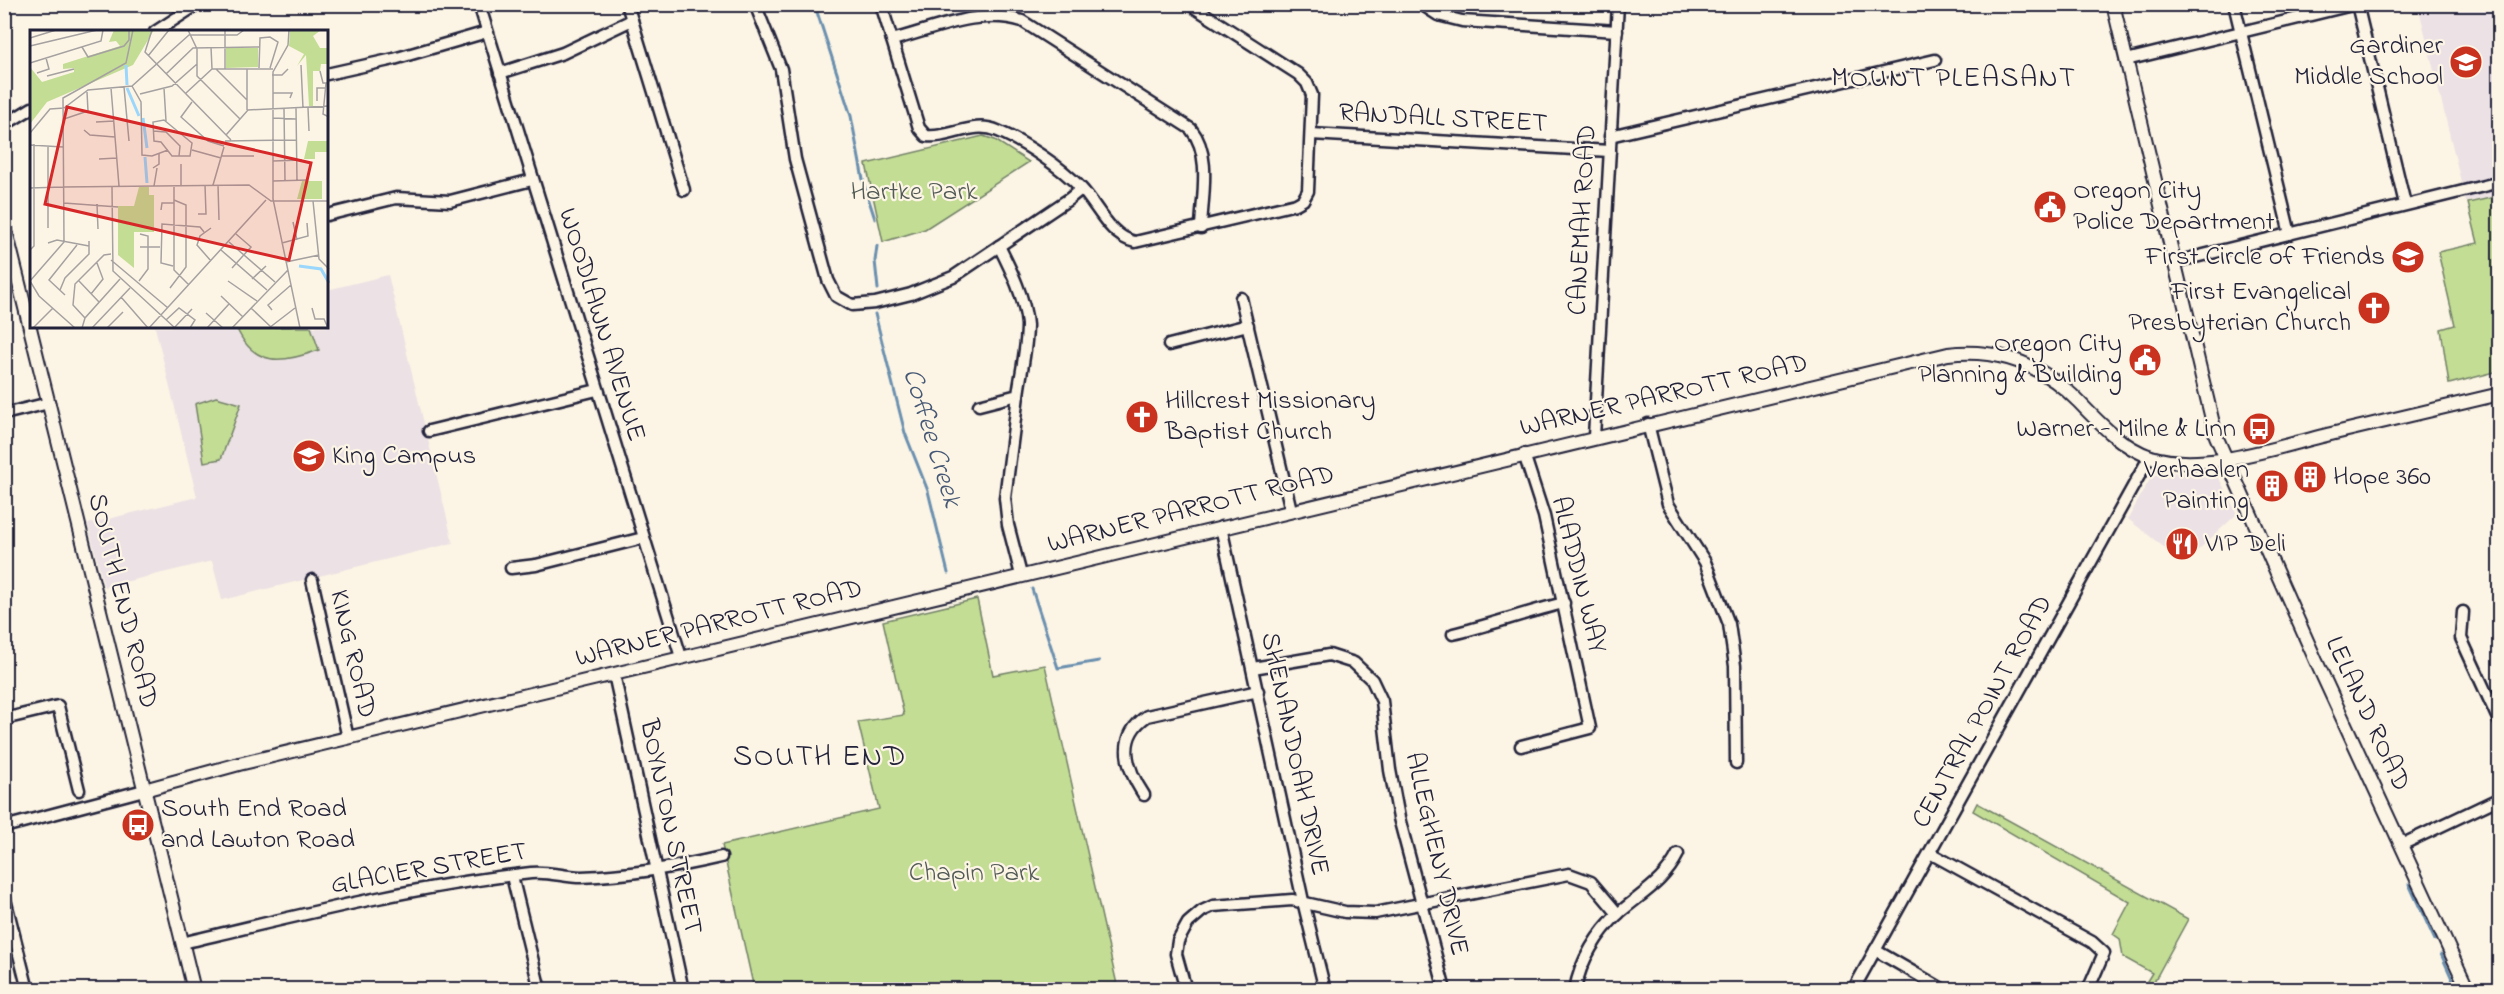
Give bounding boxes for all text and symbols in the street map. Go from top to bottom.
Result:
place label: Gardiner Middle School [2294,27,2444,97]
inset map [30,30,328,328]
school or university icon: Gardiner Middle School [2448,44,2484,80]
district label: MOUNT PLEASANT [1831,59,2077,100]
street label: RANDALL STREET [1338,94,1548,144]
street label: CANEMAH ROAD [1559,124,1607,316]
place label: Oregon City Police Department [2073,172,2275,242]
park label: Hartke Park [850,173,978,212]
public building icon: Oregon City Police Department [2032,189,2068,225]
street label: WOODLAWN AVENUE [547,203,655,447]
place label: First Circle of Friends [2144,238,2385,277]
school or university icon: First Circle of Friends [2390,239,2426,275]
place label: First Evangelical Presbyterian Church [2128,273,2351,343]
church icon: First Evangelical Presbyterian Church [2356,290,2392,326]
place label: Oregon City Planning & Building [1918,325,2122,395]
public building icon: Oregon City Planning & Building [2127,342,2163,378]
street label: WARNER PARROTT ROAD [1516,344,1812,448]
water label: Coffee Creek [890,363,972,514]
place label: Hillcrest Missionary Baptist Church [1164,382,1376,452]
church icon: Hillcrest Missionary Baptist Church [1124,399,1160,435]
place label: Warner - Milne & Linn [2016,410,2236,449]
bus stop icon: Warner - Milne & Linn [2241,411,2277,447]
place label: King Campus [332,437,476,476]
school or university icon: King Campus [291,438,327,474]
place label: Verhaalen Painting [2143,451,2249,521]
street label: WARNER PARROTT ROAD [1043,455,1339,565]
place label: Hope 360 [2333,458,2431,497]
building icon: Hope 360 [2292,459,2328,495]
building icon: Verhaalen Painting [2254,468,2290,504]
street label: SOUTH END ROAD [76,489,168,713]
street label: ALADDIN WAY [1540,492,1616,658]
place label: VIP Deli [2204,525,2286,564]
restaurant icon: VIP Deli [2164,526,2200,562]
street label: WARNER PARROTT ROAD [571,569,867,679]
street label: KING ROAD [318,586,386,722]
street label: CENTRAL POINT ROAD [1903,588,2063,836]
street label: SHENANDOAH DRIVE [1249,629,1339,879]
street label: LELAND ROAD [2314,630,2420,798]
street label: BOYNTON STREET [628,715,712,938]
district label: SOUTH END [733,736,907,780]
street label: ALLEGHENY DRIVE [1394,748,1478,960]
place label: South End Road and Lawton Road [161,790,355,860]
bus stop icon: South End Road and Lawton Road [120,807,156,843]
street label: GLACIER STREET [328,833,530,905]
park label: Chapin Park [909,854,1039,893]

